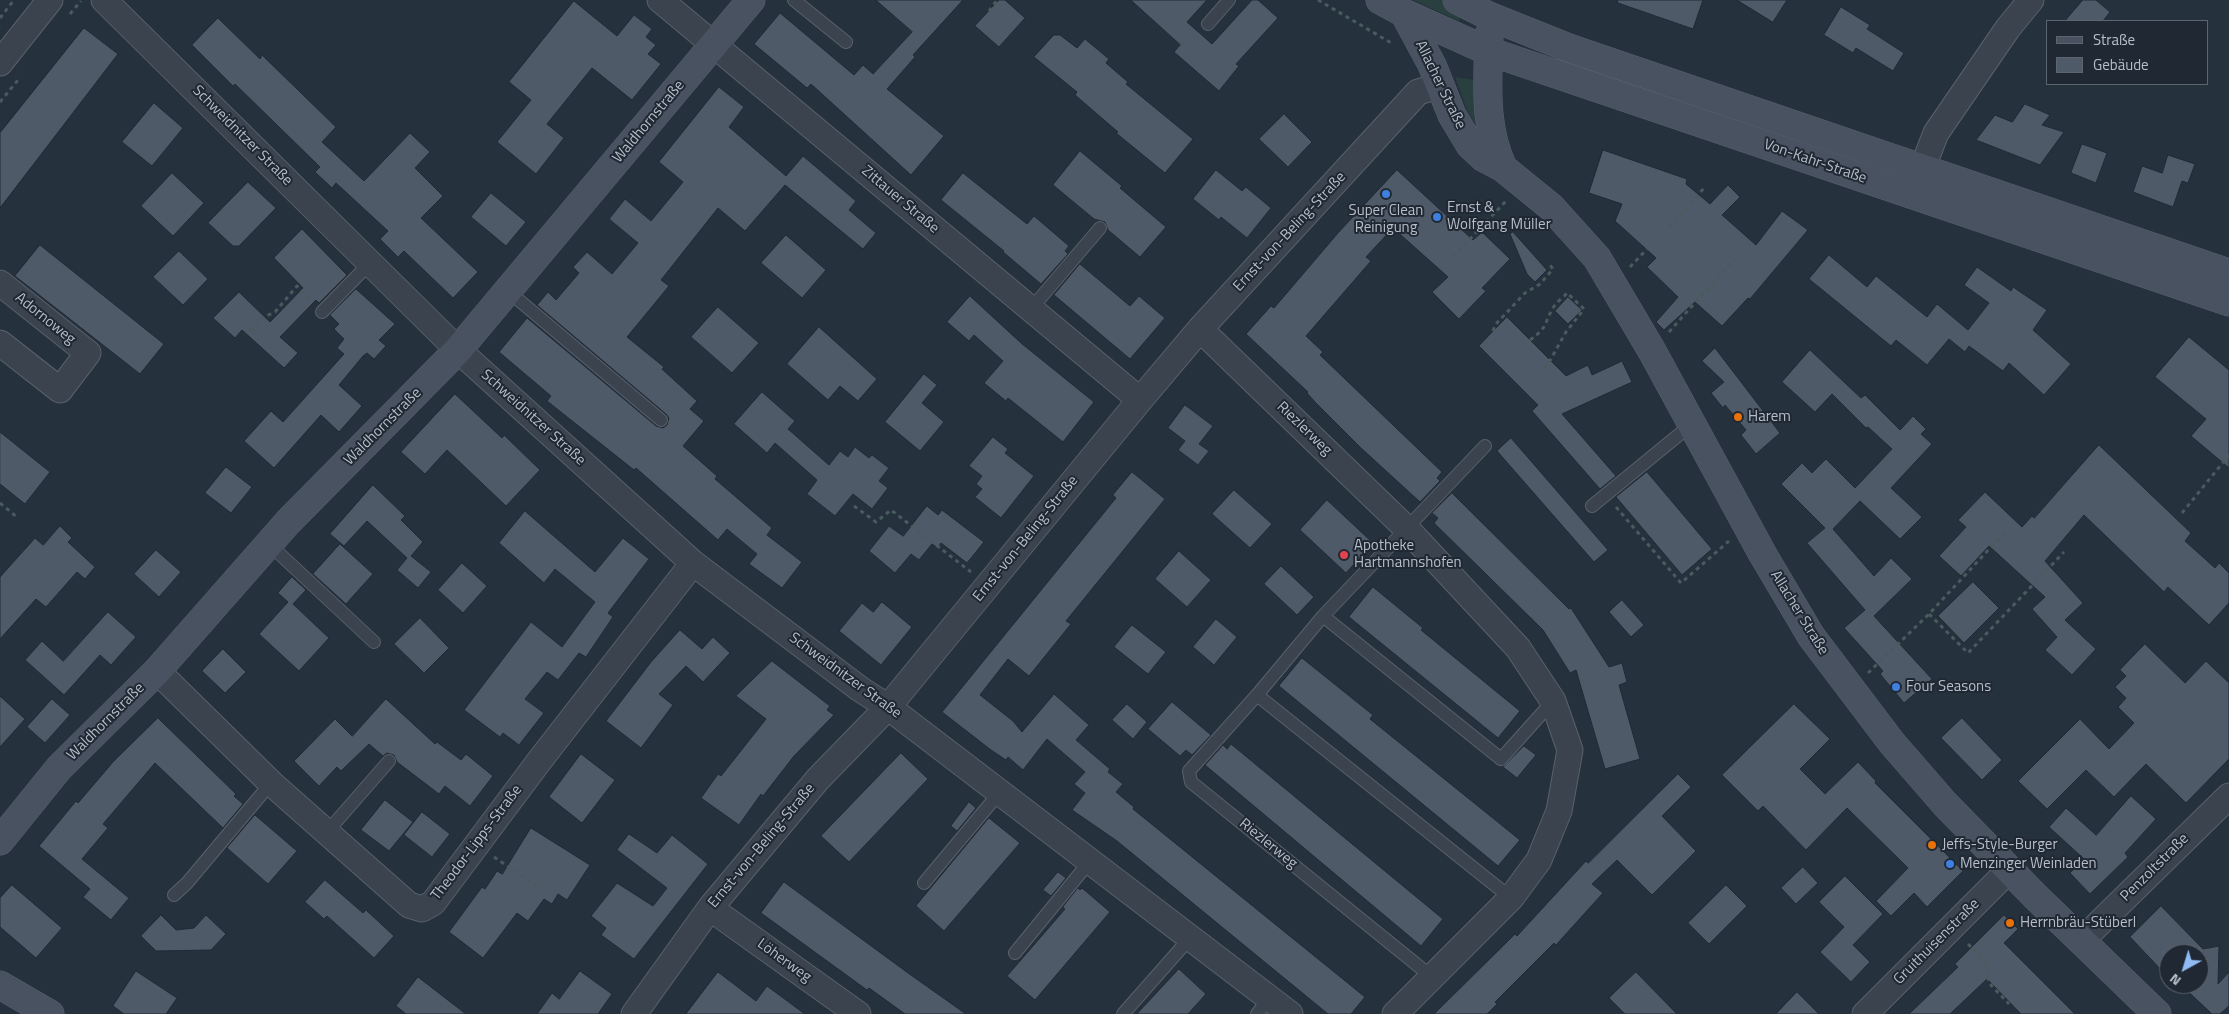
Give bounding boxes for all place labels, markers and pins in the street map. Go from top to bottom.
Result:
marker: Super Clean Reinigung [1380,188,1392,200]
place label: Ernst & Wolfgang Müller [1447,199,1551,234]
place label: Super Clean Reinigung [1349,202,1423,237]
marker: Ernst & Wolfgang Müller [1431,211,1443,223]
place label: Harem [1748,408,1791,426]
marker: Harem [1732,411,1744,423]
place label: Apotheke Hartmannshofen [1354,537,1462,572]
marker: Apotheke Hartmannshofen [1338,549,1350,561]
place label: Four Seasons [1906,678,1991,696]
marker: Four Seasons [1890,681,1902,693]
place label: Jeffs-Style-Burger [1942,836,2058,854]
marker: Jeffs-Style-Burger [1926,839,1938,851]
place label: Menzinger Weinladen [1960,855,2097,873]
marker: Menzinger Weinladen [1944,858,1956,870]
place label: Herrnbräu-Stüberl [2020,914,2136,932]
marker: Herrnbräu-Stüberl [2004,917,2016,929]

